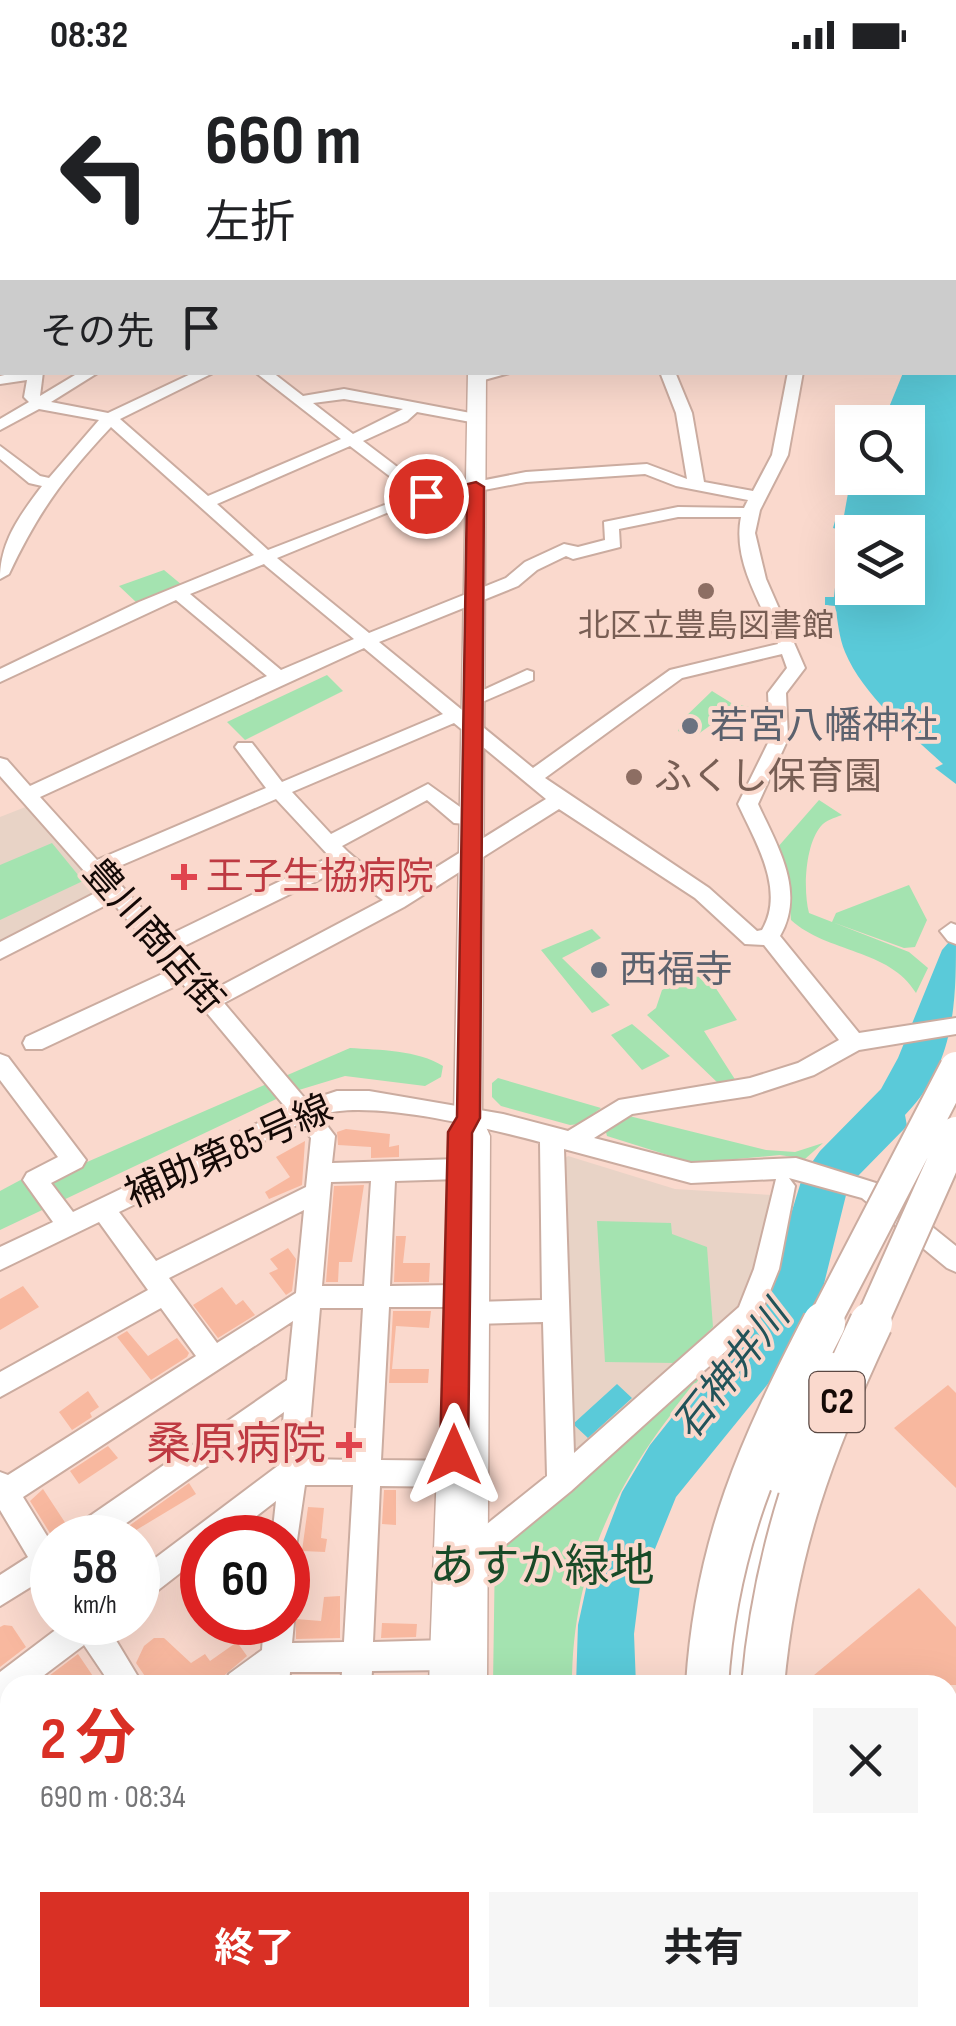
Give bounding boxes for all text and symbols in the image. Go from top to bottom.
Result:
text: 08:32 [50,13,128,58]
text: 660 m [205,100,362,184]
icon: left [40,110,170,240]
text: 左折 [205,196,295,251]
icon: arrive [174,300,229,355]
text: その先 [40,310,154,355]
map controls [835,405,925,605]
button: search [835,405,925,495]
pin [384,454,469,539]
icon: arrive [399,469,454,524]
button: layers [835,515,925,605]
marker: 北区立豊島図書館 [695,580,717,602]
place label: 北区立豊島図書館 [578,607,834,646]
place label: 若宮八幡神社 [710,704,938,749]
marker: 若宮八幡神社 [679,715,701,737]
place label: ふくし保育園 [654,755,882,800]
marker: ふくし保育園 [623,766,645,788]
street label: 豊川商店街 [74,851,232,1023]
place label: 王子生協病院 [206,855,434,900]
marker: 王子生協病院 [171,864,197,890]
place label: 西福寺 [619,948,733,993]
marker: 西福寺 [588,959,610,981]
street label: 補助第85号線 [118,1086,340,1218]
water label: 石神井川 [664,1290,803,1449]
road number: C2 [810,1372,864,1432]
position arrow [402,1403,506,1507]
place label: 桑原病院 [146,1418,326,1473]
marker: 桑原病院 [336,1432,362,1458]
speed limit sign: 60 [180,1515,310,1645]
text: 58 [72,1538,118,1598]
park label: あすか緑地 [429,1540,655,1595]
text: km/h [73,1590,117,1621]
text: 2 分 [40,1704,136,1776]
button: close [813,1708,918,1813]
text: 690 m · 08:34 [40,1778,186,1817]
button: 終了 [40,1892,469,2007]
button: 共有 [489,1892,918,2007]

